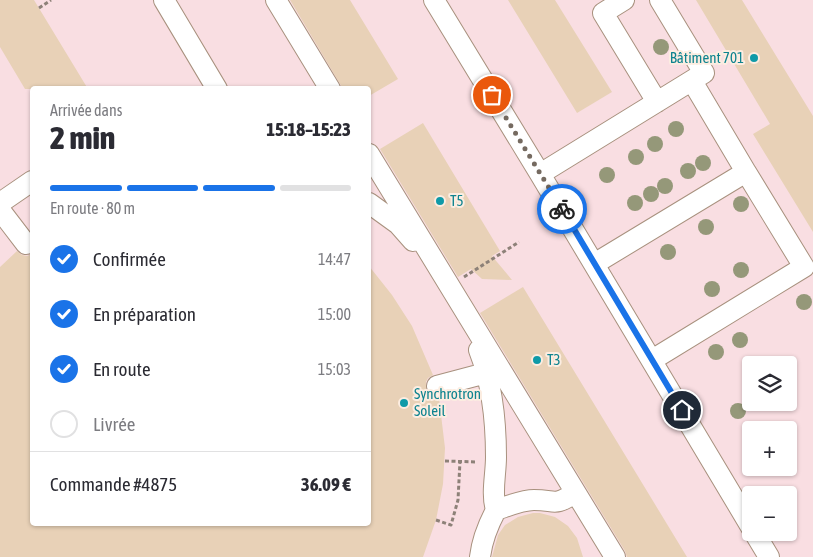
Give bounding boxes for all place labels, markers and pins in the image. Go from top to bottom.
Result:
place label: Bâtiment 701 [670,49,744,66]
marker: Bâtiment 701 [748,52,760,64]
pin [471,74,513,116]
place label: T5 [450,192,464,209]
marker: T5 [434,195,446,207]
place label: T3 [547,351,561,368]
marker: T3 [531,354,543,366]
place label: Synchrotron Soleil [414,385,481,419]
pin [661,389,703,431]
marker: Synchrotron Soleil [398,397,410,409]

